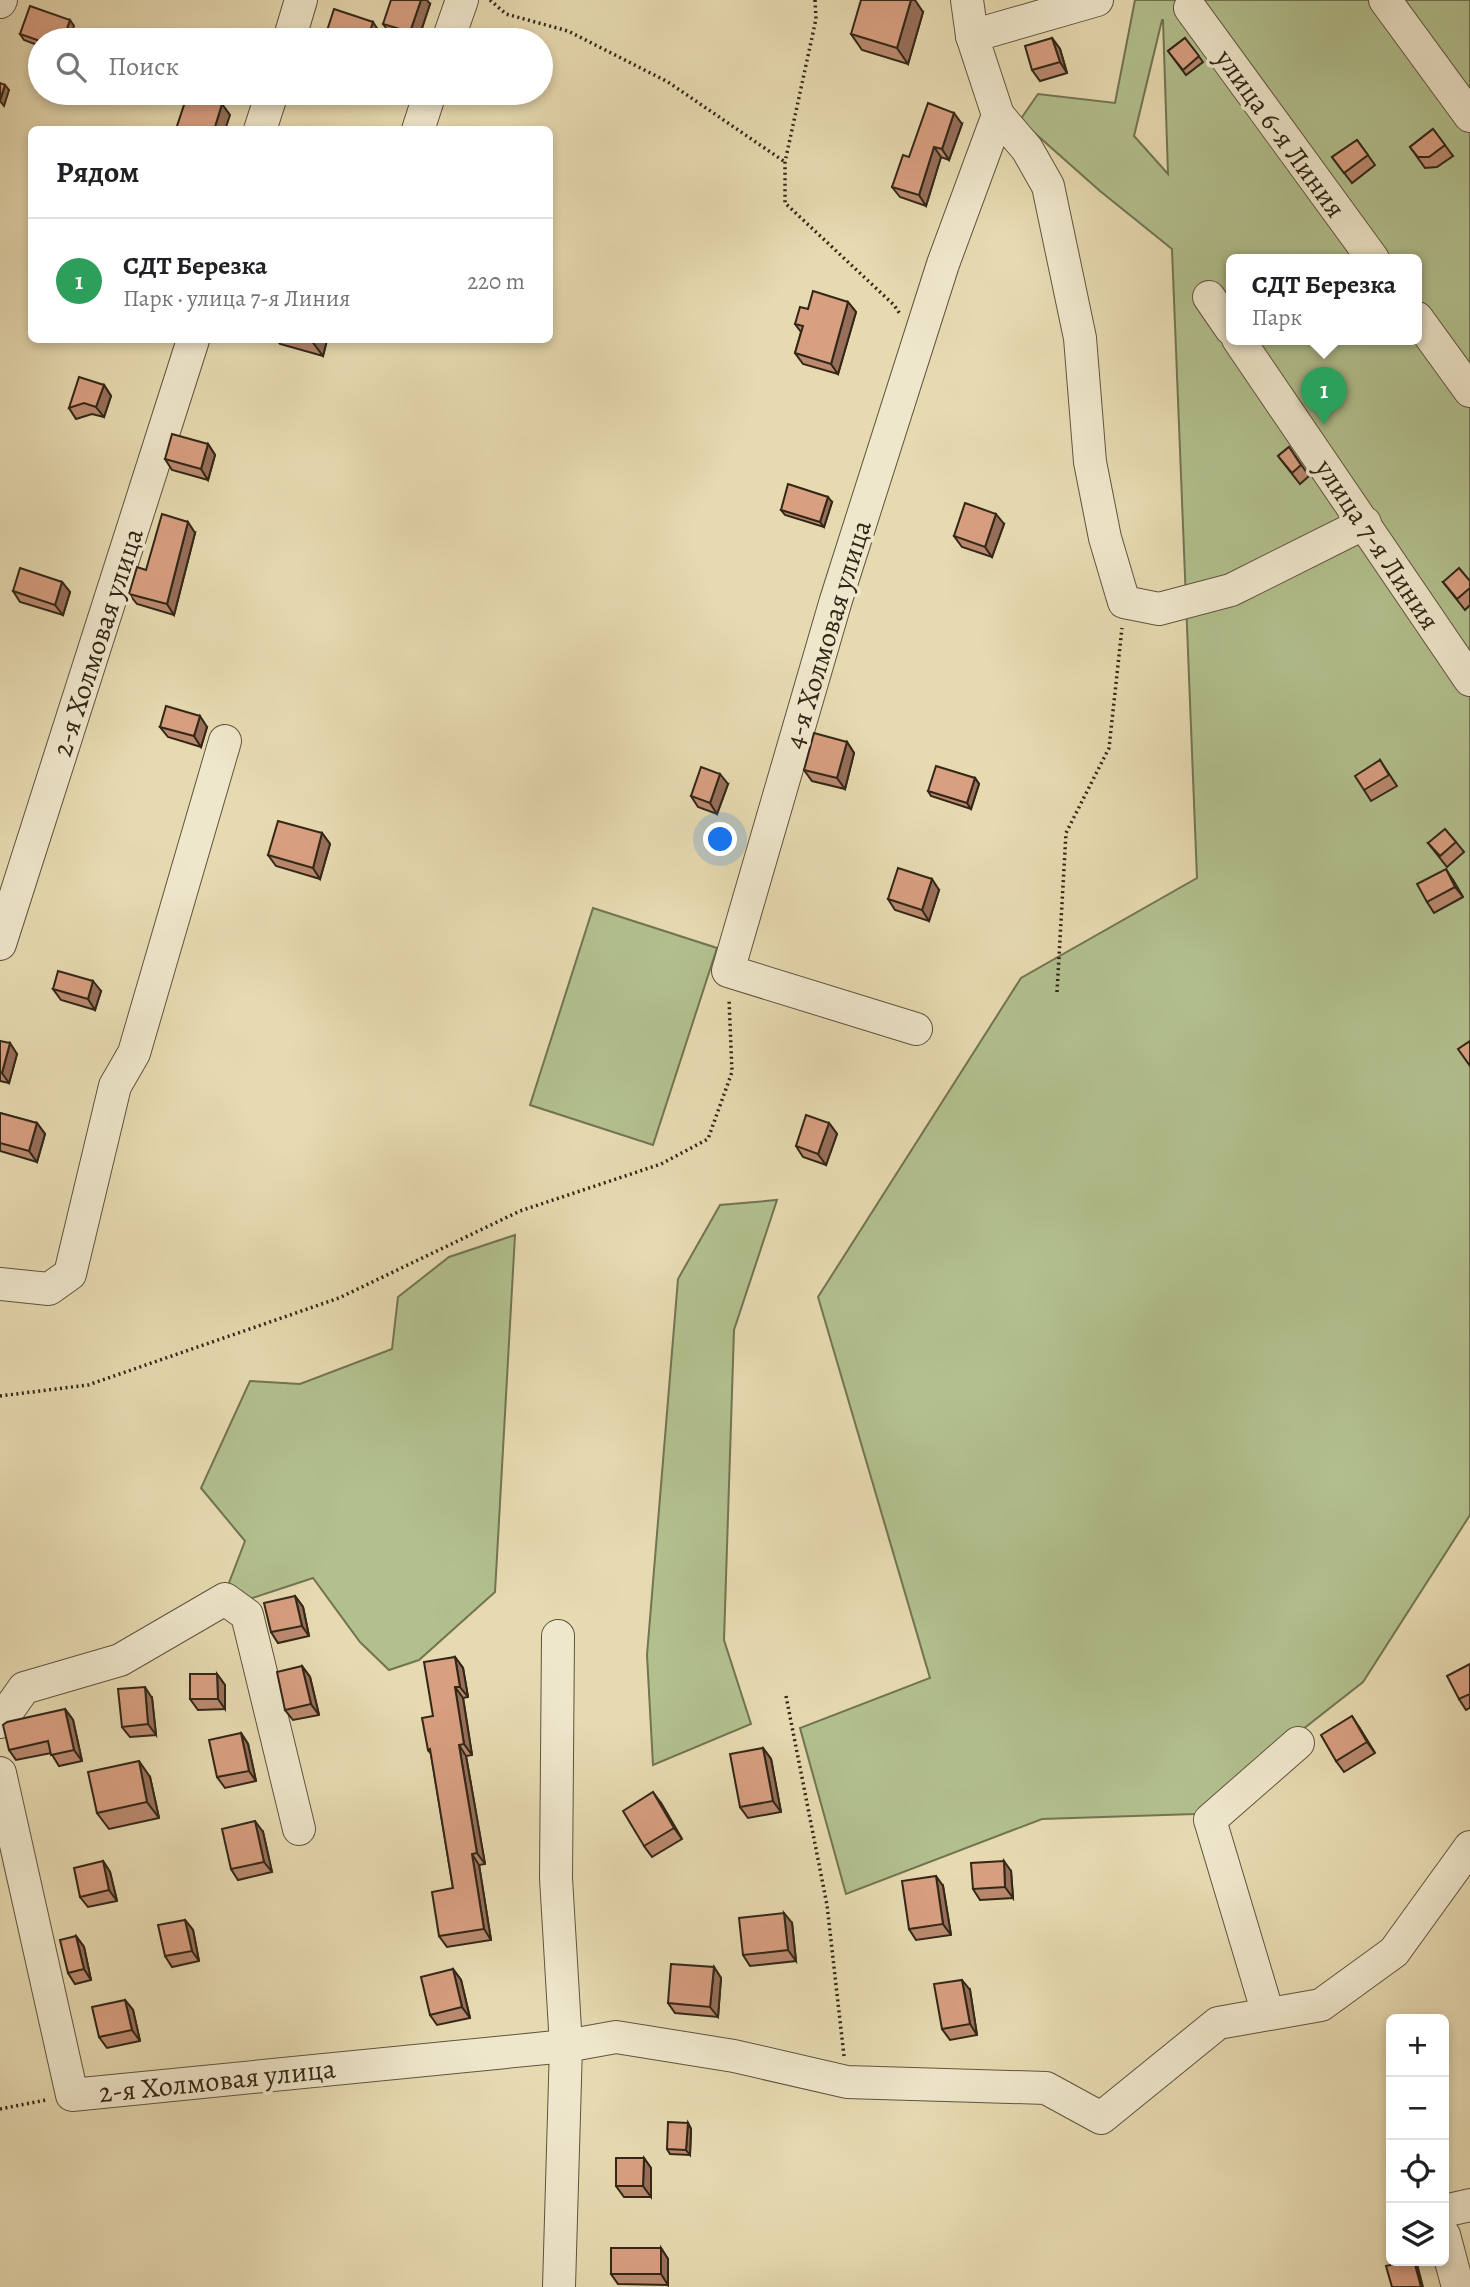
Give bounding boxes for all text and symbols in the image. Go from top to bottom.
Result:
search box [28,28,553,105]
street label: улица 6-я Линия [1206,41,1354,226]
icon: search [52,48,90,86]
text: Поиск [108,49,179,84]
text: Рядом [56,152,139,192]
text: СДТ Березка [123,248,267,283]
popup [1226,254,1422,345]
text: 1 [75,266,83,297]
text: 220 m [467,266,525,297]
text: СДТ Березка [1252,267,1396,302]
text: Парк · улица 7-я Линия [123,283,350,314]
text: Парк [1252,302,1302,333]
pin: 1 [1301,367,1347,425]
street label: улица 7-я Линия [1305,451,1448,637]
street label: 4-я Холмовая улица [775,515,881,753]
street label: 2-я Холмовая улица [43,523,153,761]
your location [703,822,737,856]
map controls [1386,2014,1449,2266]
button: + [1386,2014,1449,2077]
street label: 2-я Холмовая улица [97,2050,337,2112]
button: − [1386,2077,1449,2140]
button: locate [1386,2140,1449,2203]
button: layers [1386,2203,1449,2266]

